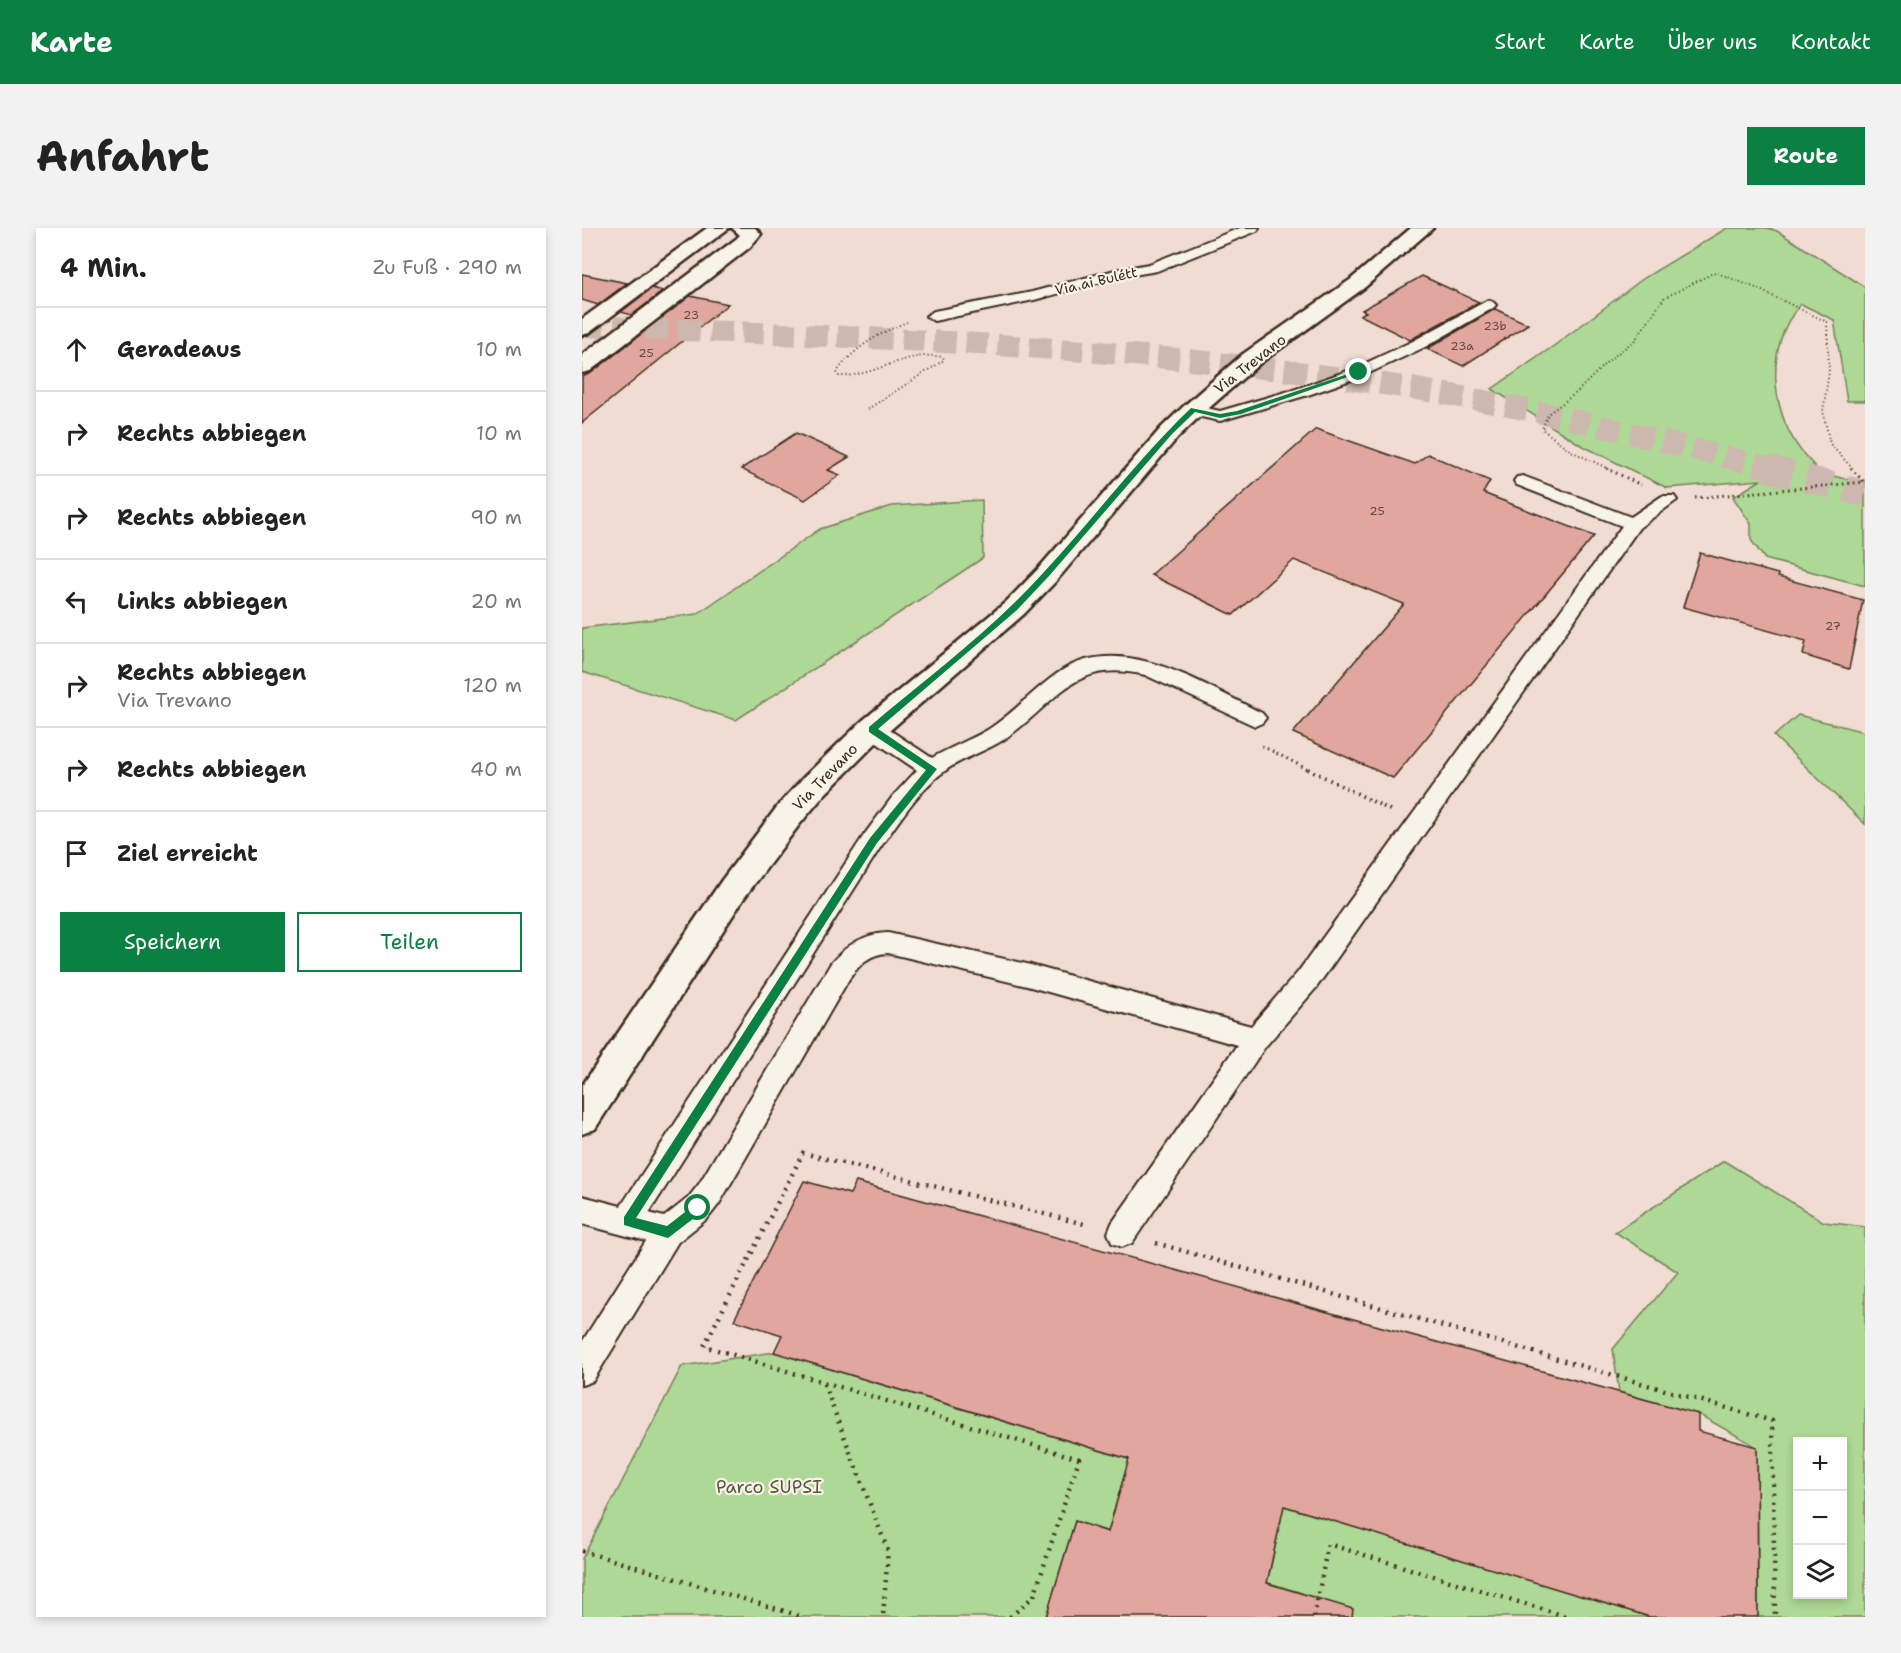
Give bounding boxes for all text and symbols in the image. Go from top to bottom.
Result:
text: Karte [30,23,113,61]
text: Start [1495,28,1546,56]
text: Karte [1579,28,1635,56]
text: Über uns [1668,28,1758,56]
text: Kontakt [1791,28,1871,56]
button: Route [1747,127,1865,185]
text: Anfahrt [36,128,209,184]
text: 4 Min. [60,250,147,285]
text: Zu Fuß · 290 m [373,254,522,280]
street label: Via ai Bulétt [1053,263,1139,299]
house number: 23 [683,307,699,323]
house number: 23b [1483,318,1507,334]
street label: Via Trevano [1210,330,1290,398]
icon: ahead [60,333,93,366]
text: Geradeaus [117,335,241,364]
text: 10 m [476,336,522,362]
house number: 23a [1450,338,1474,354]
house number: 25 [638,345,654,361]
route end [1345,358,1371,384]
icon: right [60,417,93,450]
text: Rechts abbiegen [117,419,306,448]
text: 10 m [476,420,522,446]
icon: right [60,501,93,534]
text: Rechts abbiegen [117,503,306,532]
house number: 25 [1369,503,1385,519]
text: 90 m [470,504,522,530]
icon: left [60,585,93,618]
text: Links abbiegen [117,587,288,616]
text: 20 m [471,588,522,614]
house number: 27 [1825,618,1841,634]
text: Rechts abbiegen [117,658,306,687]
icon: right [60,669,93,702]
text: 120 m [463,672,522,698]
text: Via Trevano [117,687,232,713]
street label: Via Trevano [788,739,862,815]
icon: right [60,753,93,786]
text: Rechts abbiegen [117,755,306,784]
text: 40 m [470,756,522,782]
icon: arrive [60,837,93,870]
text: Ziel erreicht [117,839,258,868]
button: Speichern [60,912,285,972]
button: Teilen [297,912,522,972]
route start [684,1194,710,1220]
map controls [1793,1437,1847,1599]
button: + [1793,1437,1847,1491]
park label: Parco SUPSI [716,1475,822,1499]
button: − [1793,1491,1847,1545]
button: layers [1793,1545,1847,1599]

